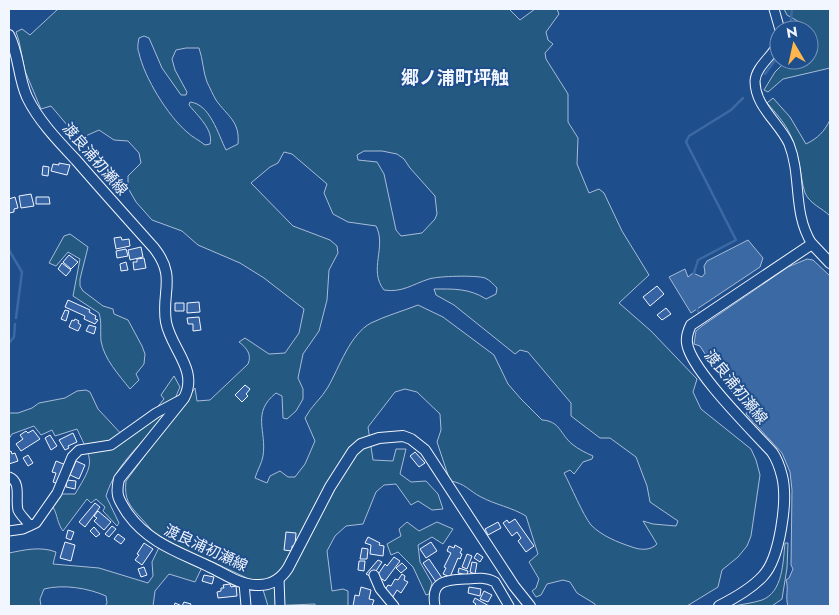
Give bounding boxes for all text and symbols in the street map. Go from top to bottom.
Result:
north arrow [769,20,819,70]
text: N [785,21,799,43]
district label: 郷ノ浦町坪触 [401,65,509,91]
street label: 渡良浦初瀬線 [57,118,133,200]
street label: 渡良浦初瀬線 [699,345,773,429]
street label: 渡良浦初瀬線 [161,519,251,577]

